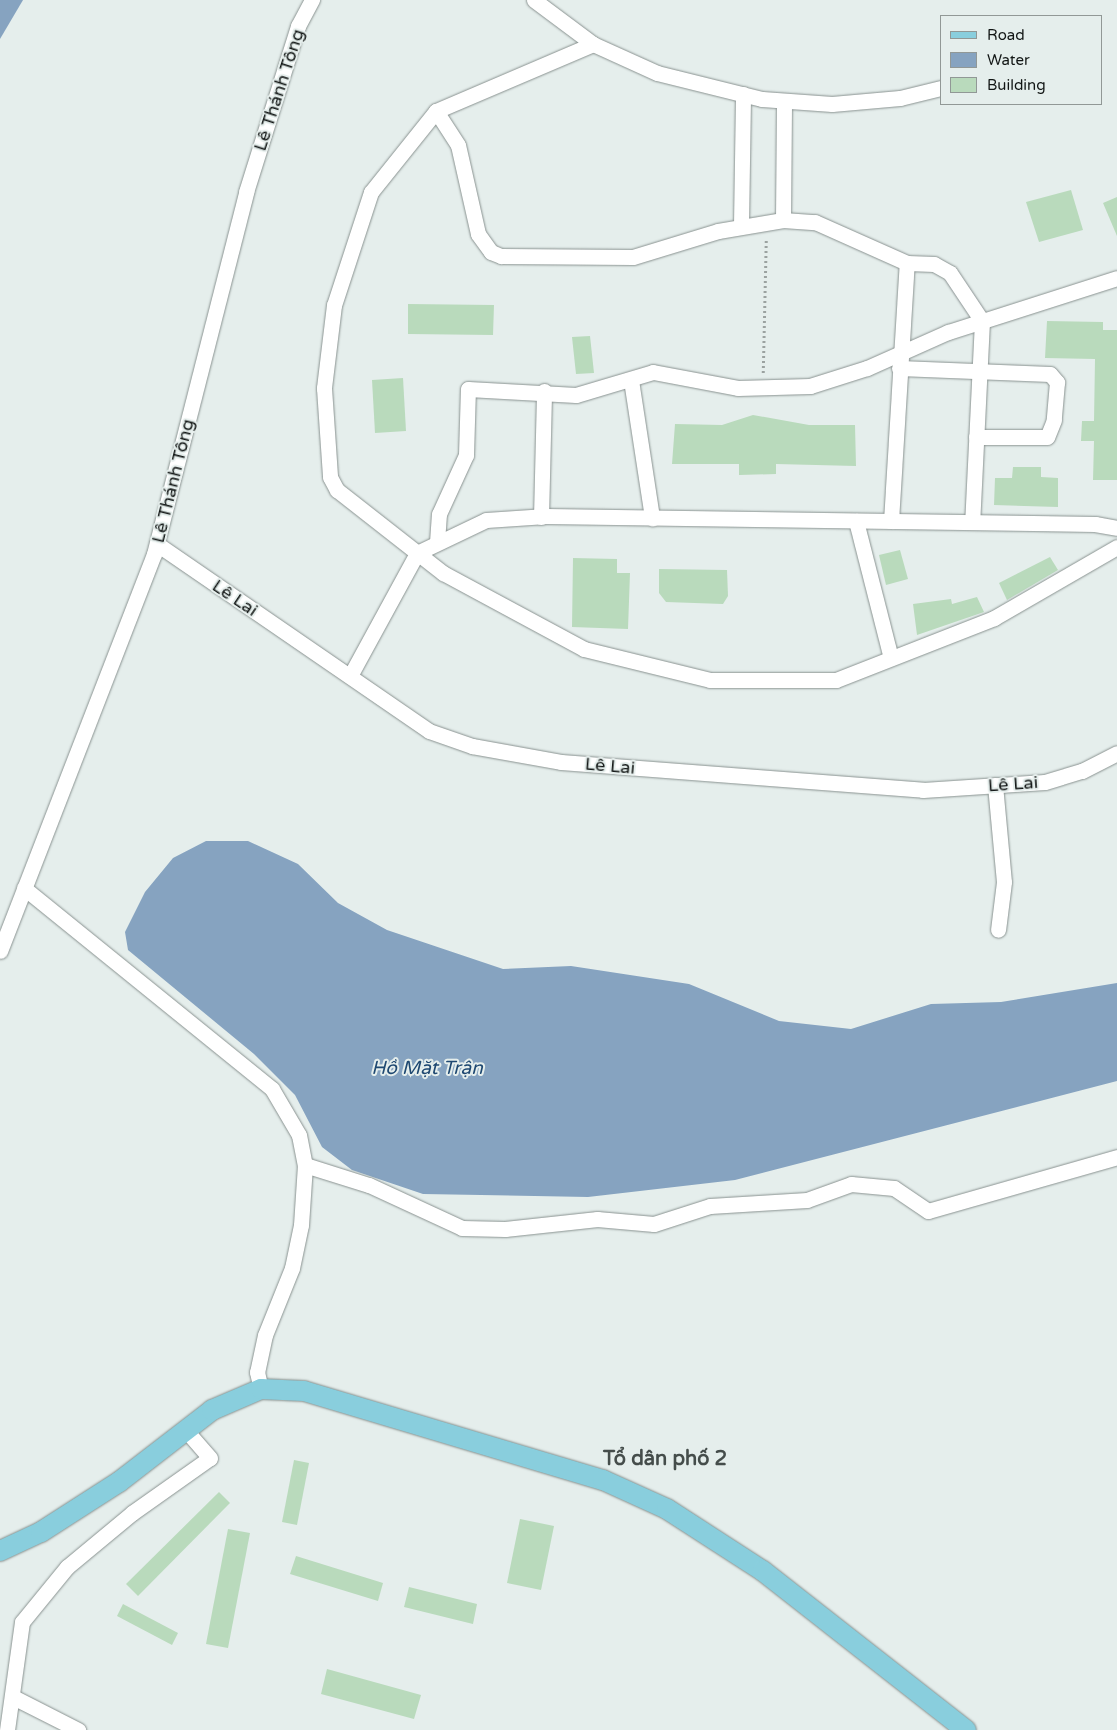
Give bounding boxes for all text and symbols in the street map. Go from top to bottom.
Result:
legend [940,15,1102,105]
street label: Lê Thánh Tông [249,26,309,154]
text: Road [987,26,1025,44]
text: Water [987,51,1030,69]
text: Building [987,76,1046,94]
street label: Lê Thánh Tông [147,417,199,545]
street label: Lê Lai [208,575,262,621]
street label: Lê Lai [584,753,636,779]
street label: Lê Lai [987,771,1039,797]
water label: Hồ Mặt Trận [371,1058,483,1080]
district label: Tổ dân phố 2 [603,1447,727,1471]

